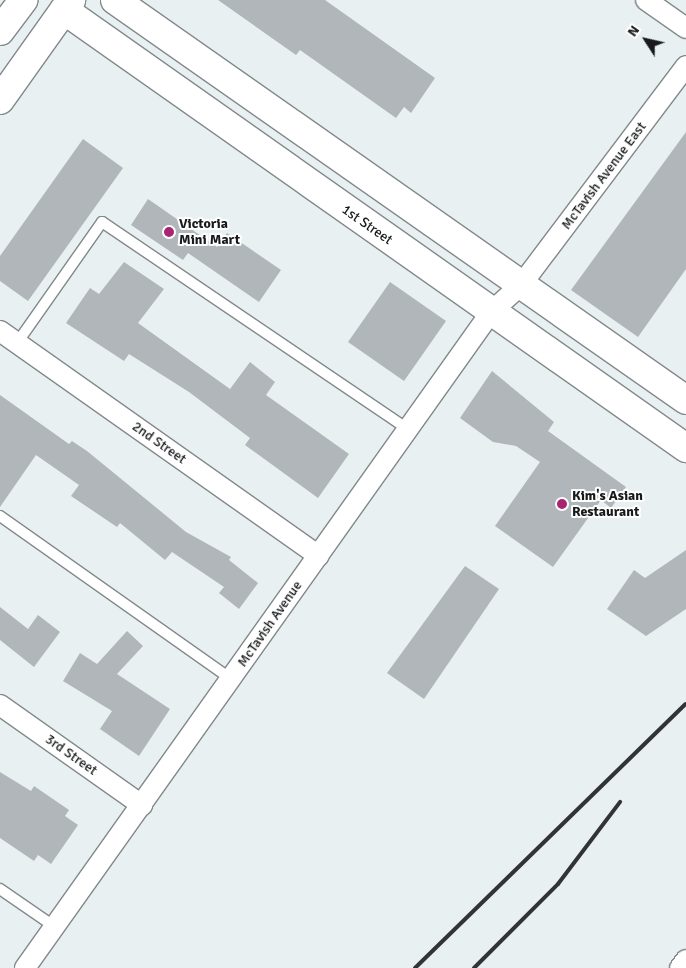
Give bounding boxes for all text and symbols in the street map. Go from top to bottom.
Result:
north arrow [621,15,671,65]
text: N [624,22,643,40]
street label: McTavish Avenue East [558,119,650,233]
street label: 1st Street [338,201,396,249]
place label: Victoria Mini Mart [179,216,240,248]
marker: Victoria Mini Mart [163,226,175,238]
street label: 2nd Street [129,418,189,468]
place label: Kim's Asian Restaurant [572,488,643,520]
marker: Kim's Asian Restaurant [556,498,568,510]
street label: McTavish Avenue [234,578,306,670]
street label: 3rd Street [42,731,100,779]

